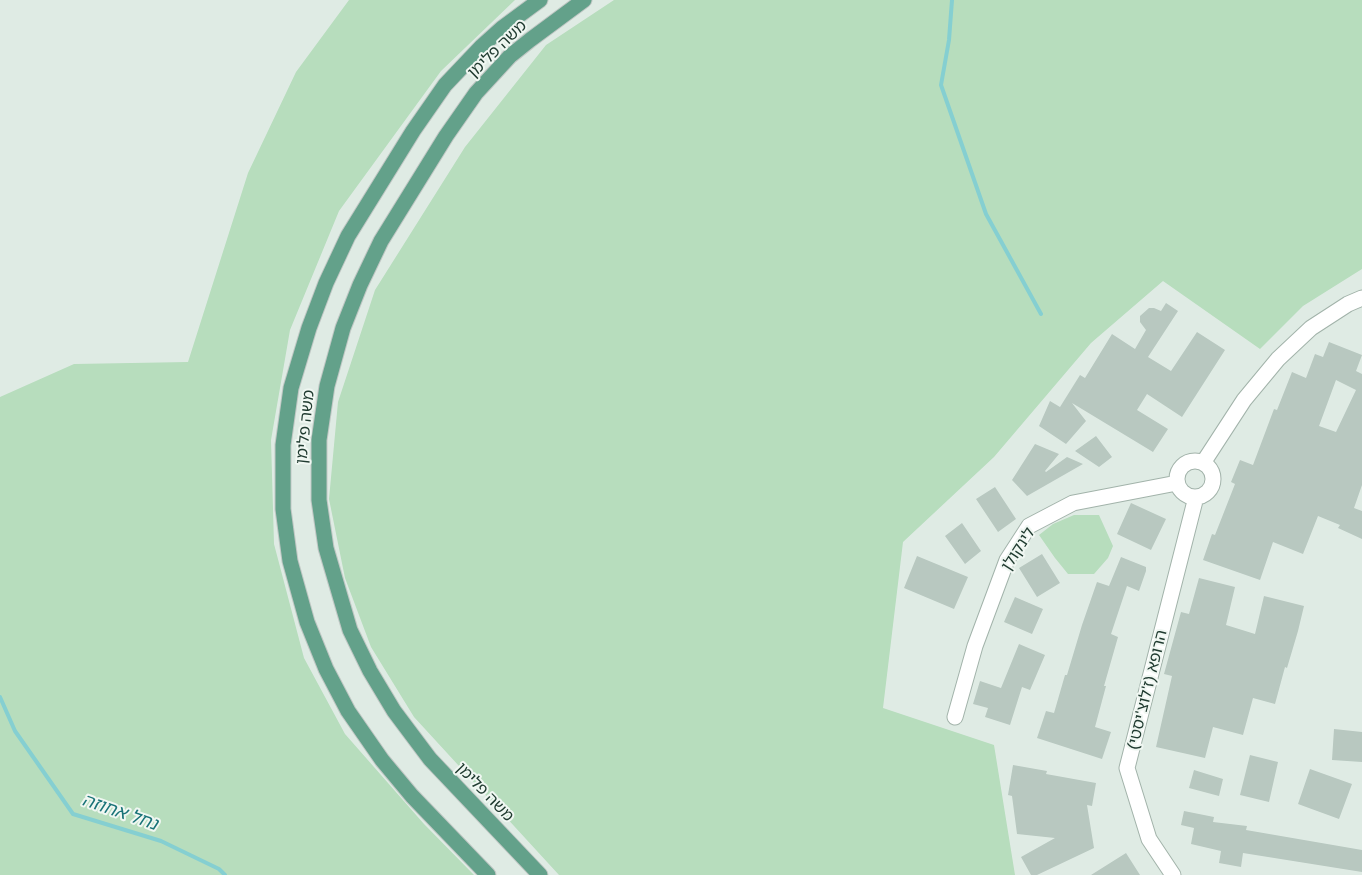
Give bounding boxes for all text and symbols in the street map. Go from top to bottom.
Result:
street label: משה פלימן [464,16,530,82]
street label: משה פלימן [292,389,318,465]
street label: לינקולן [997,524,1039,574]
street label: הרופא (ז'לוצ'יסטי) [1123,628,1171,752]
street label: משה פלימן [452,759,518,825]
water label: נחל אחוזה [79,789,161,835]

